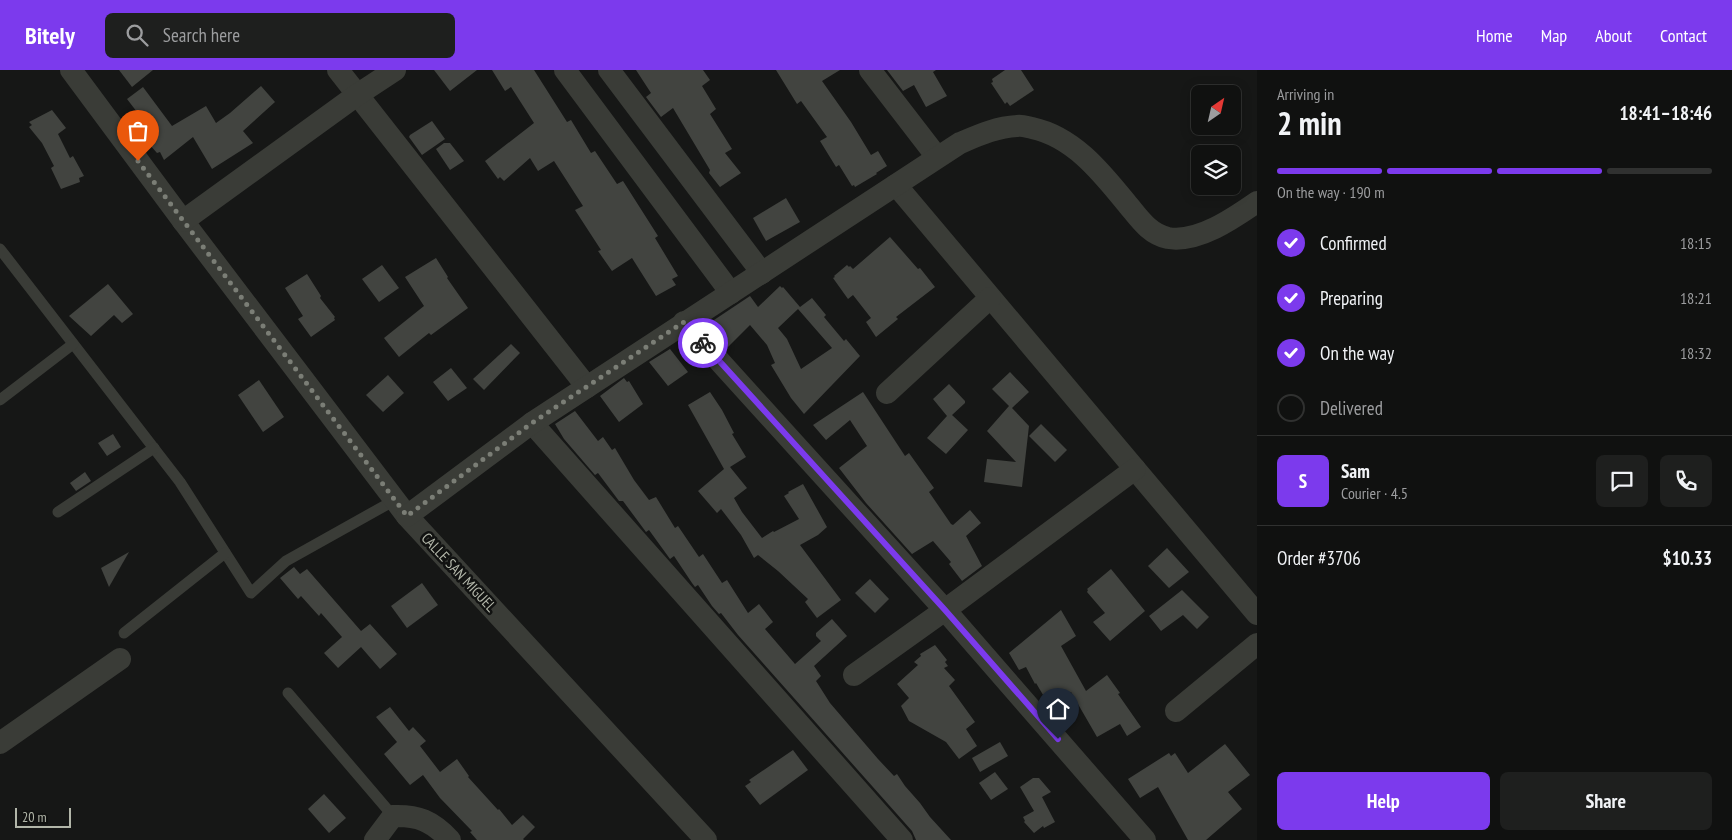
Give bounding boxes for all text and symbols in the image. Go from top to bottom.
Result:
search box [105,13,455,58]
text: Bitely [25,20,75,51]
icon: search [123,21,151,49]
text: Search here [163,23,240,47]
text: Home [1476,24,1513,47]
text: Map [1541,24,1567,47]
text: About [1595,24,1632,47]
text: Contact [1660,24,1707,47]
text: Arriving in [1277,84,1334,104]
north arrow [1191,85,1241,135]
map controls [1191,85,1241,195]
text: 18:41–18:46 [1619,101,1712,125]
text: 2 min [1277,102,1342,144]
pin [117,110,159,161]
icon: bag [124,117,152,145]
button: layers [1191,145,1241,195]
text: On the way · 190 m [1277,182,1385,202]
icon: check [1277,229,1305,257]
text: Confirmed [1320,231,1387,255]
text: 18:15 [1680,233,1712,253]
icon: check [1277,284,1305,312]
text: Preparing [1320,286,1383,310]
text: 18:21 [1680,288,1712,308]
courier [678,318,728,368]
icon: bike [689,329,717,357]
icon: check [1277,339,1305,367]
text: On the way [1320,341,1394,365]
text: 18:32 [1680,343,1712,363]
text: Delivered [1320,396,1383,420]
button: chat [1596,455,1648,507]
button: phone [1660,455,1712,507]
text: Sam [1341,459,1370,483]
text: S [1299,469,1307,493]
text: Courier · 4.5 [1341,483,1408,503]
street label: CALLE SAN MIGUEL [417,528,501,616]
text: Order #3706 [1277,546,1361,570]
text: $10.33 [1663,546,1712,570]
pin [1037,688,1079,739]
icon: home [1044,695,1072,723]
button: Help [1277,772,1490,830]
button: Share [1500,772,1712,830]
scale bar [15,805,71,828]
text: 20 m [22,808,47,826]

